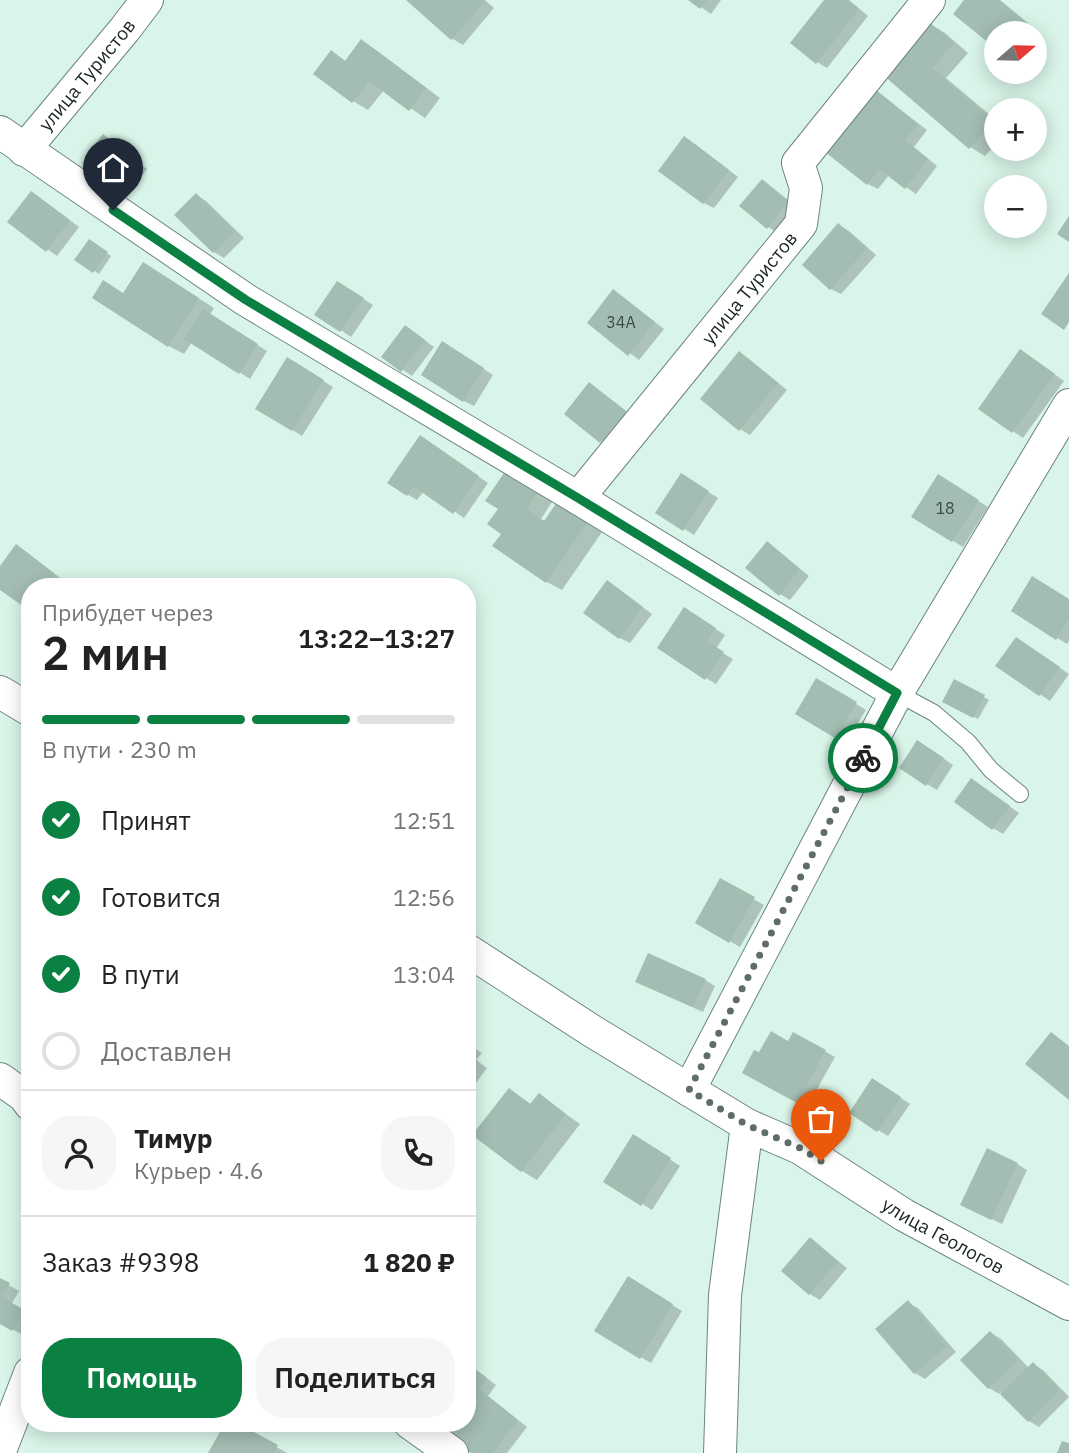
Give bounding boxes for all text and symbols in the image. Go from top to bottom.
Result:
street label: улица Туристов [33,14,140,136]
north arrow [984,21,1046,84]
map controls [984,21,1047,238]
button: + [984,98,1047,161]
pin [83,138,143,210]
icon: home [94,149,132,187]
button: − [984,175,1047,238]
street label: улица Туристов [696,226,802,349]
house number: 34А [606,312,636,332]
house number: 18 [935,498,955,518]
text: Прибудет через [42,597,214,627]
text: 13:22–13:27 [298,621,455,655]
text: 2 мин [42,623,169,683]
courier [828,723,898,793]
text: В пути · 230 m [42,734,197,764]
icon: bike [844,739,882,777]
icon: check [42,801,80,839]
text: Принят [101,803,191,837]
text: 12:51 [393,805,455,835]
icon: check [42,878,80,916]
text: Готовится [101,880,221,914]
text: 12:56 [393,882,455,912]
icon: check [42,955,80,993]
text: В пути [101,957,180,991]
text: 13:04 [393,959,455,989]
text: Доставлен [101,1034,232,1068]
pin [791,1089,851,1161]
icon: bag [802,1100,840,1138]
button: person [42,1116,116,1190]
button: phone [381,1116,455,1190]
text: Тимур [134,1121,213,1155]
text: Курьер · 4.6 [134,1155,264,1185]
street label: улица Геологов [877,1192,1009,1279]
text: Заказ #9398 [42,1245,199,1279]
text: 1 820 ₽ [363,1245,455,1279]
button: Помощь [42,1338,242,1418]
button: Поделиться [256,1338,455,1418]

